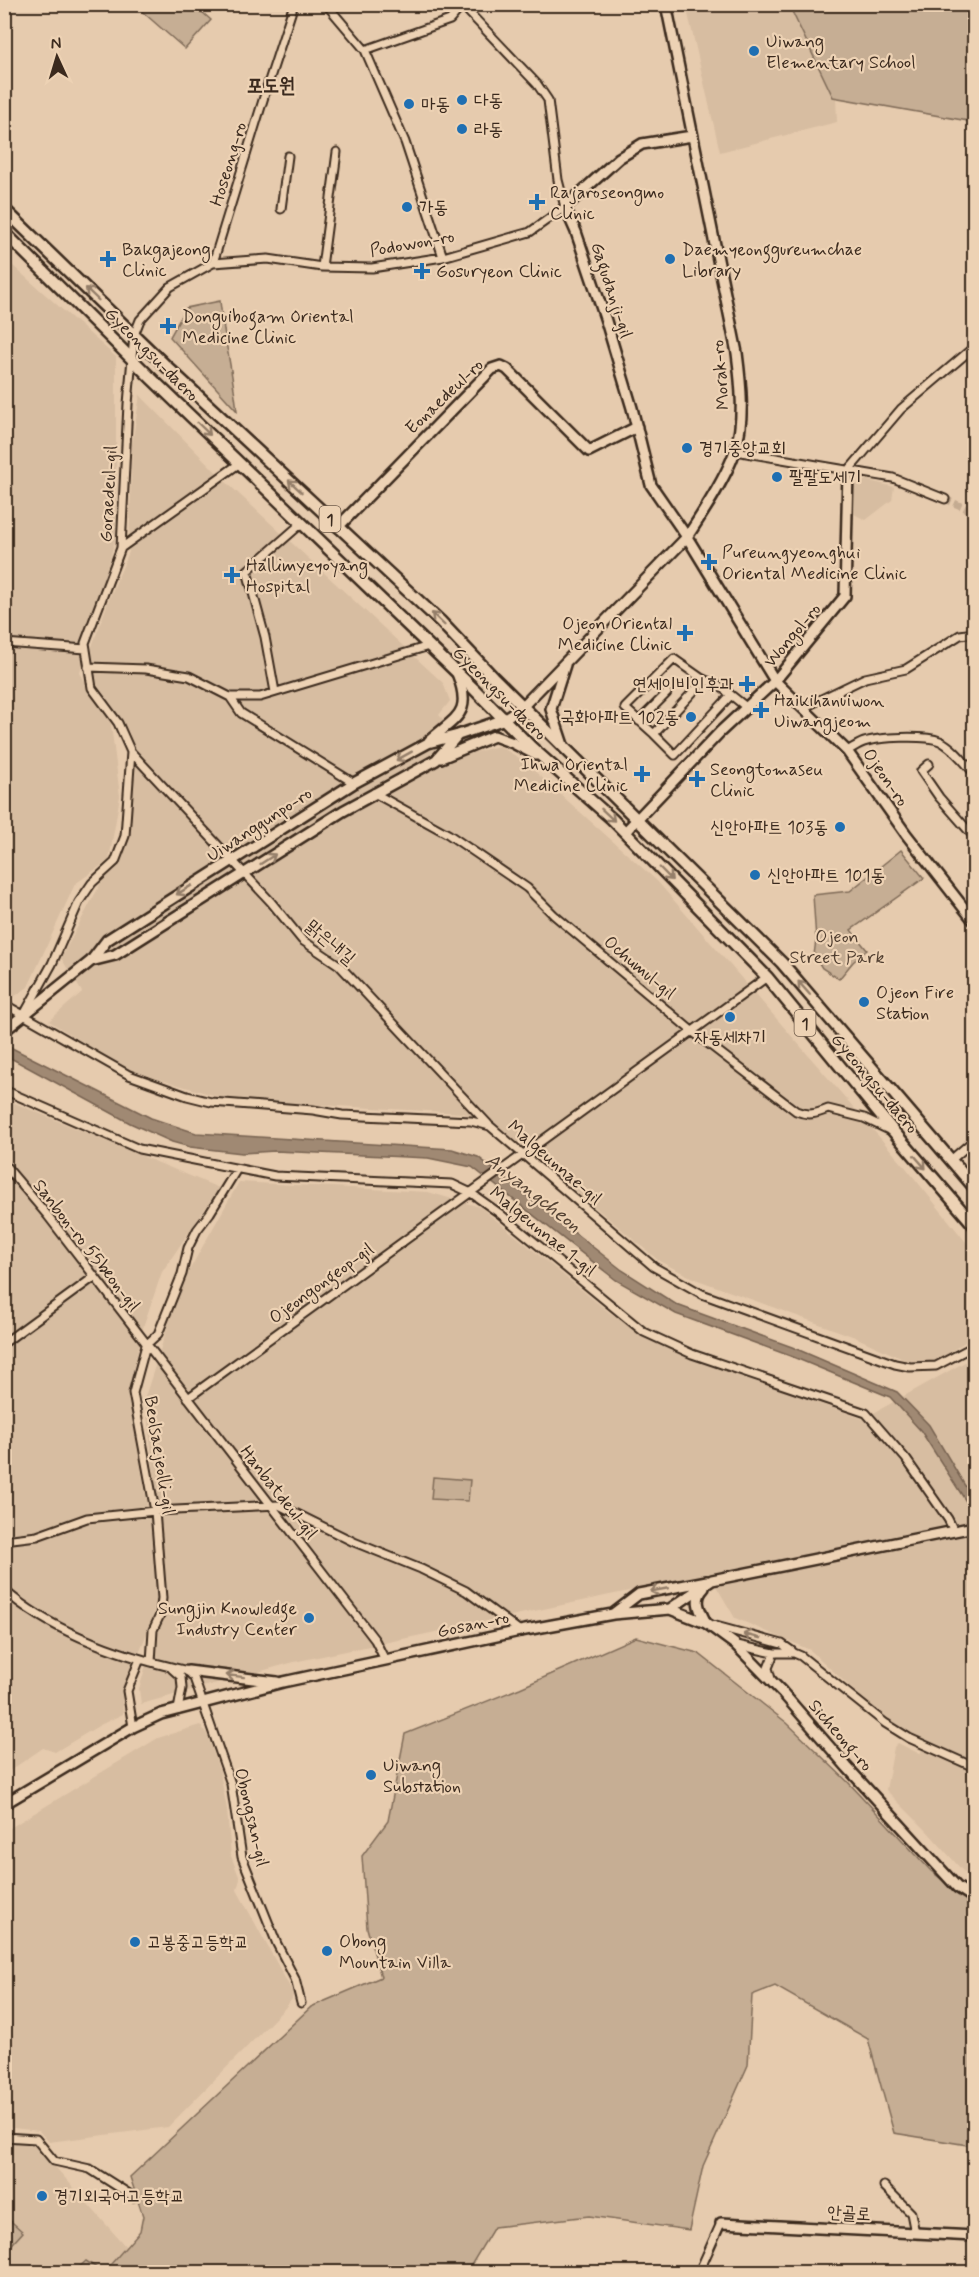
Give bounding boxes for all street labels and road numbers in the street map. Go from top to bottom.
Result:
street label: Hoseong-ro [205,119,253,209]
street label: Podowon-ro [368,225,456,263]
street label: Gagudanji-gil [582,239,638,342]
street label: Gyeongsu-daero [99,302,204,407]
street label: Morak-ro [706,339,736,411]
street label: Eonaedeul-ro [401,353,489,440]
street label: Goraedeul-gil [94,445,124,543]
road number: 1 [320,506,340,532]
street label: Wongol-ro [759,598,828,674]
street label: Gyeongsu-daero [447,641,552,746]
street label: Ojeon-ro [856,744,914,811]
street label: Uiwanggunpo-ro [202,782,317,869]
street label: 맑은내길 [300,915,361,971]
street label: Ochumul-gil [598,931,680,1005]
road number: 1 [794,1010,816,1036]
street label: Gyeongsu-daero [825,1028,923,1139]
street label: Malgeunnae-gil [501,1115,607,1211]
street label: Sanbon-ro 55beon-gil [27,1175,145,1317]
street label: Malgeunnae 1-gil [483,1181,601,1283]
street label: Ojeongongeop-gil [264,1238,380,1332]
street label: Beolsaejeolli-gil [138,1394,180,1516]
street label: Hanbatdeul-gil [234,1441,322,1545]
street label: Gosan-ro [435,1606,511,1644]
street label: Sicheong-ro [801,1695,878,1778]
street label: Obongsan-gil [227,1766,274,1869]
street label: 안골로 [827,2201,871,2227]

